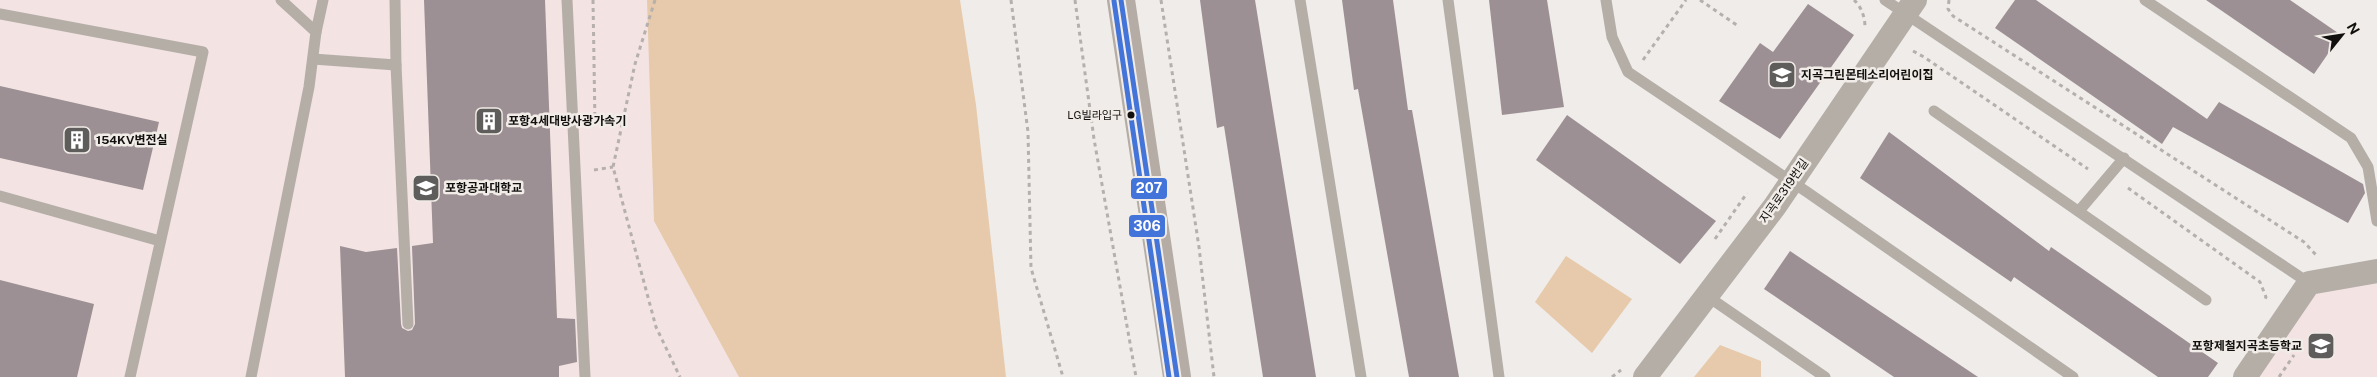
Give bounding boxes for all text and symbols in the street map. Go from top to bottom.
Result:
north arrow [2317,10,2367,60]
text: N [2344,20,2363,37]
school or university icon: 지곡그린몬테소리어린이집 [1767,60,1797,90]
place label: 지곡그린몬테소리어린이집 [1801,68,1933,82]
building icon: 포항4세대방사광가속기 [474,106,504,136]
place label: LG빌라입구 [1067,109,1122,121]
marker: LG빌라입구 [1126,110,1136,120]
place label: 포항4세대방사광가속기 [508,114,626,128]
building icon: 154KV변전실 [62,125,92,155]
place label: 154KV변전실 [96,133,168,147]
street label: 지곡로319번길 [1757,156,1811,226]
school or university icon: 포항공과대학교 [411,173,441,203]
line badge: 207 [1130,177,1168,200]
text: 207 [1136,180,1162,196]
place label: 포항공과대학교 [445,181,522,195]
line badge: 306 [1128,214,1166,238]
text: 306 [1133,218,1161,234]
school or university icon: 포항제철지곡초등학교 [2306,331,2336,361]
place label: 포항제철지곡초등학교 [2192,339,2302,353]

